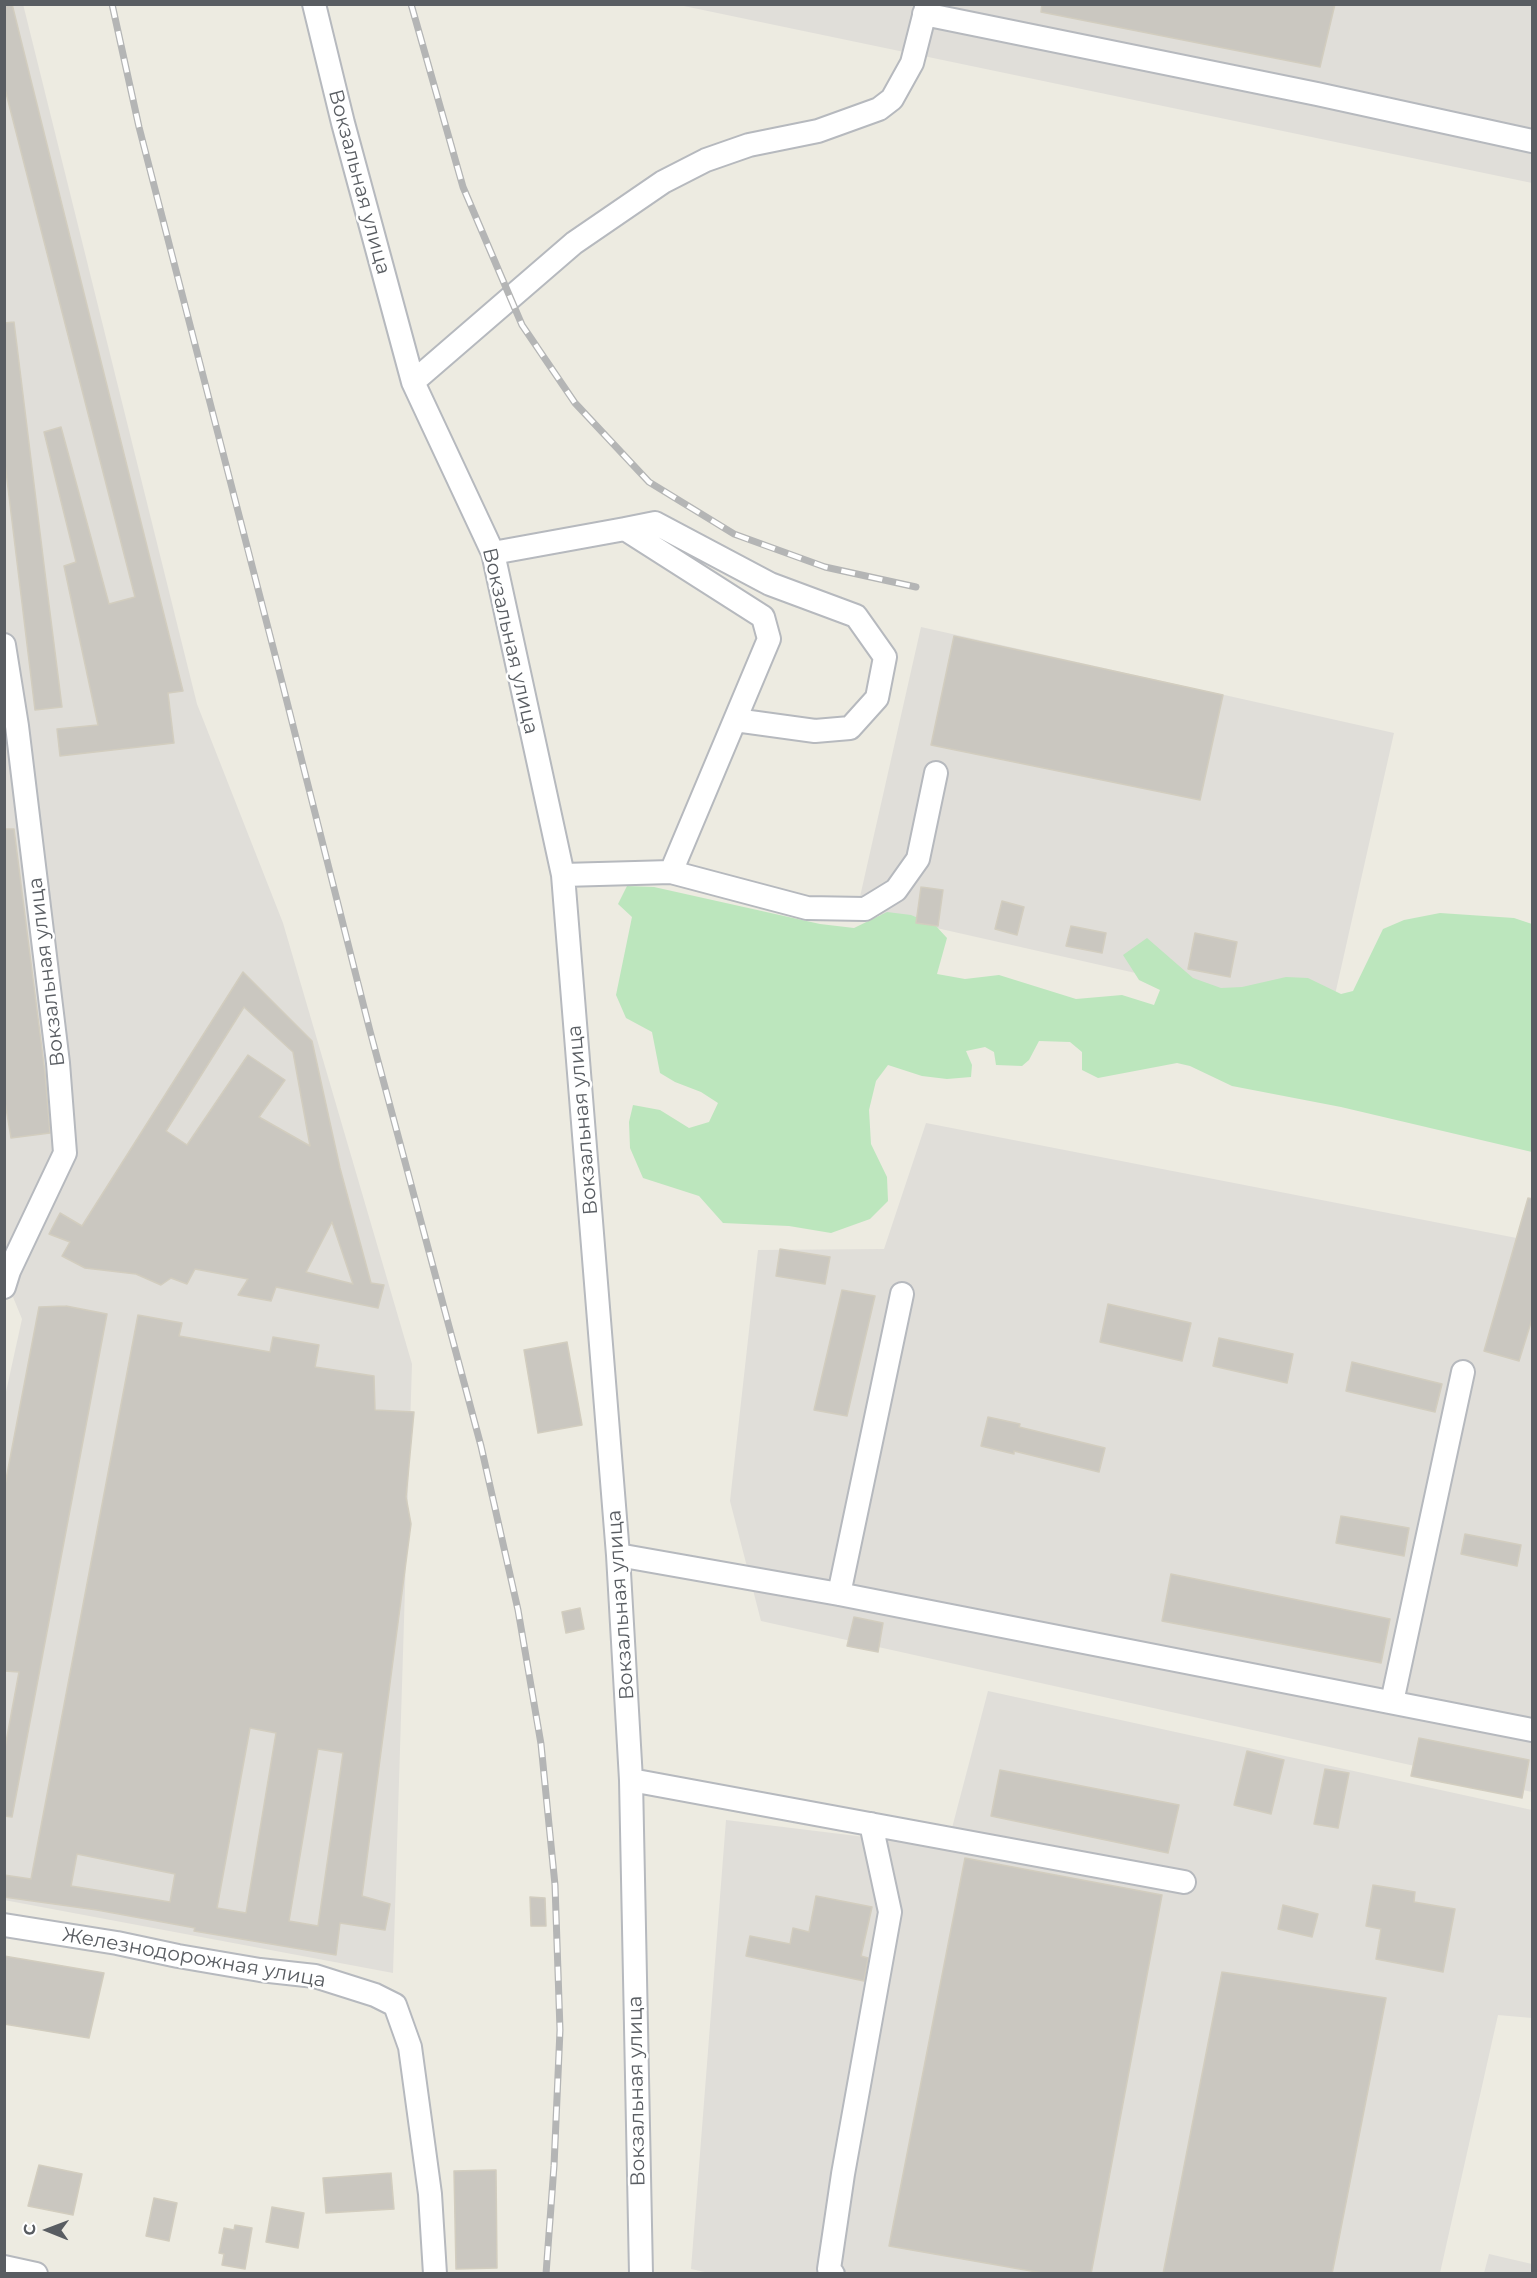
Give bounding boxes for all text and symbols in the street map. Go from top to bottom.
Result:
street label: Вокзальная улица [323,87,395,277]
street label: Вокзальная улица [477,545,543,737]
street label: Вокзальная улица [23,876,71,1068]
street label: Вокзальная улица [563,1024,603,1216]
street label: Вокзальная улица [602,1509,640,1701]
street label: Железнодорожная улица [60,1923,328,1993]
street label: Вокзальная улица [623,1996,651,2186]
north arrow [18,2200,78,2260]
text: С [20,2224,39,2236]

